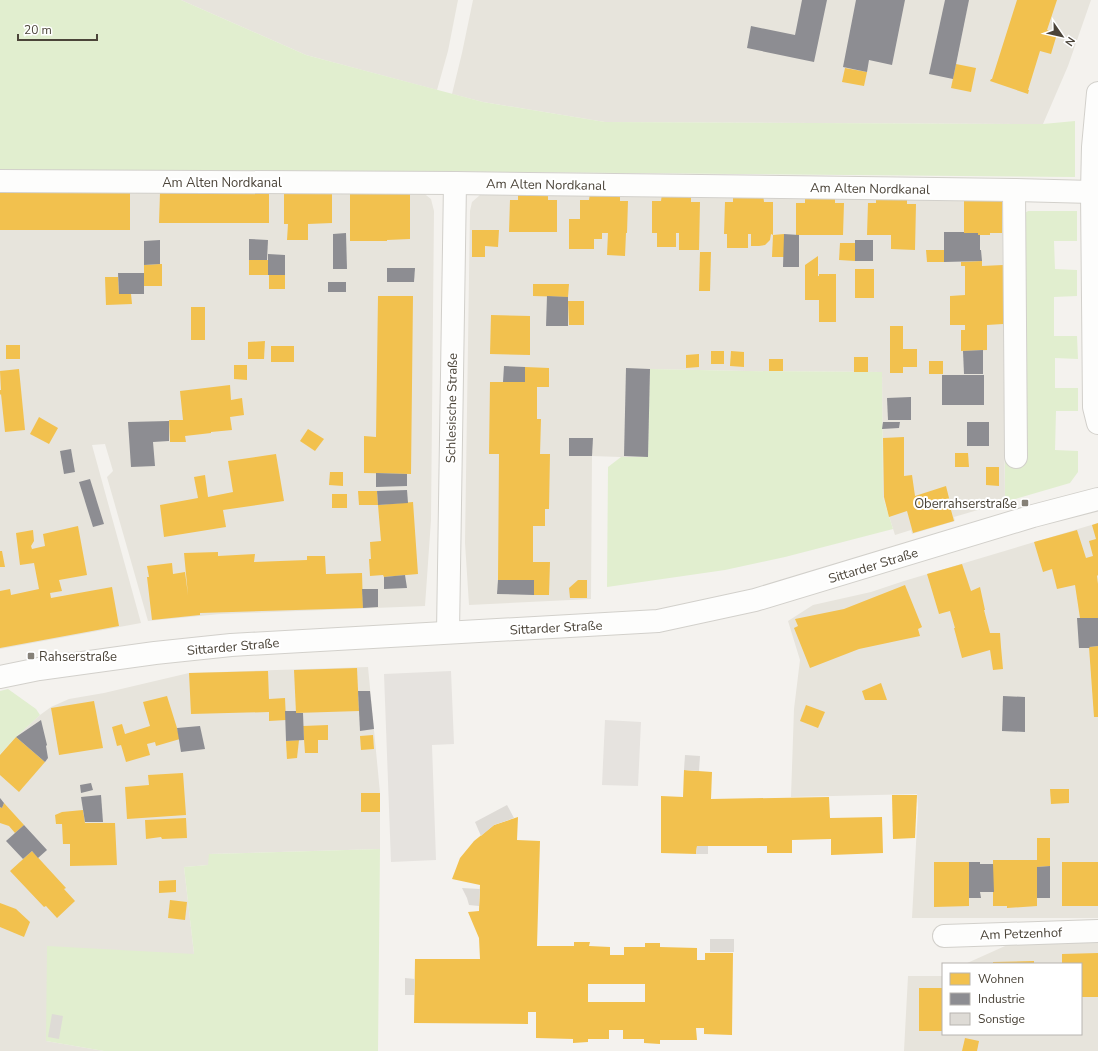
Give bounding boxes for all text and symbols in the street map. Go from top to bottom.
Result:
scale bar [18,16,97,42]
north arrow [1042,16,1082,56]
text: 20 m [24,22,52,38]
text: N [1061,34,1078,49]
street label: Am Alten Nordkanal [162,174,282,192]
street label: Am Alten Nordkanal [486,175,606,195]
street label: Am Alten Nordkanal [810,179,930,199]
street label: Schlesische Straße [442,353,462,463]
place label: Oberrahserstraße [914,495,1017,513]
marker: Oberrahserstraße [1020,498,1030,508]
street label: Sittarder Straße [826,544,920,588]
street label: Sittarder Straße [509,617,603,639]
street label: Sittarder Straße [186,634,280,660]
place label: Rahserstraße [39,648,117,666]
marker: Rahserstraße [26,651,36,661]
street label: Am Petzenhof [980,924,1063,944]
legend [942,963,1082,1035]
text: Wohnen [978,971,1024,987]
text: Industrie [978,991,1025,1007]
text: Sonstige [978,1011,1025,1027]

